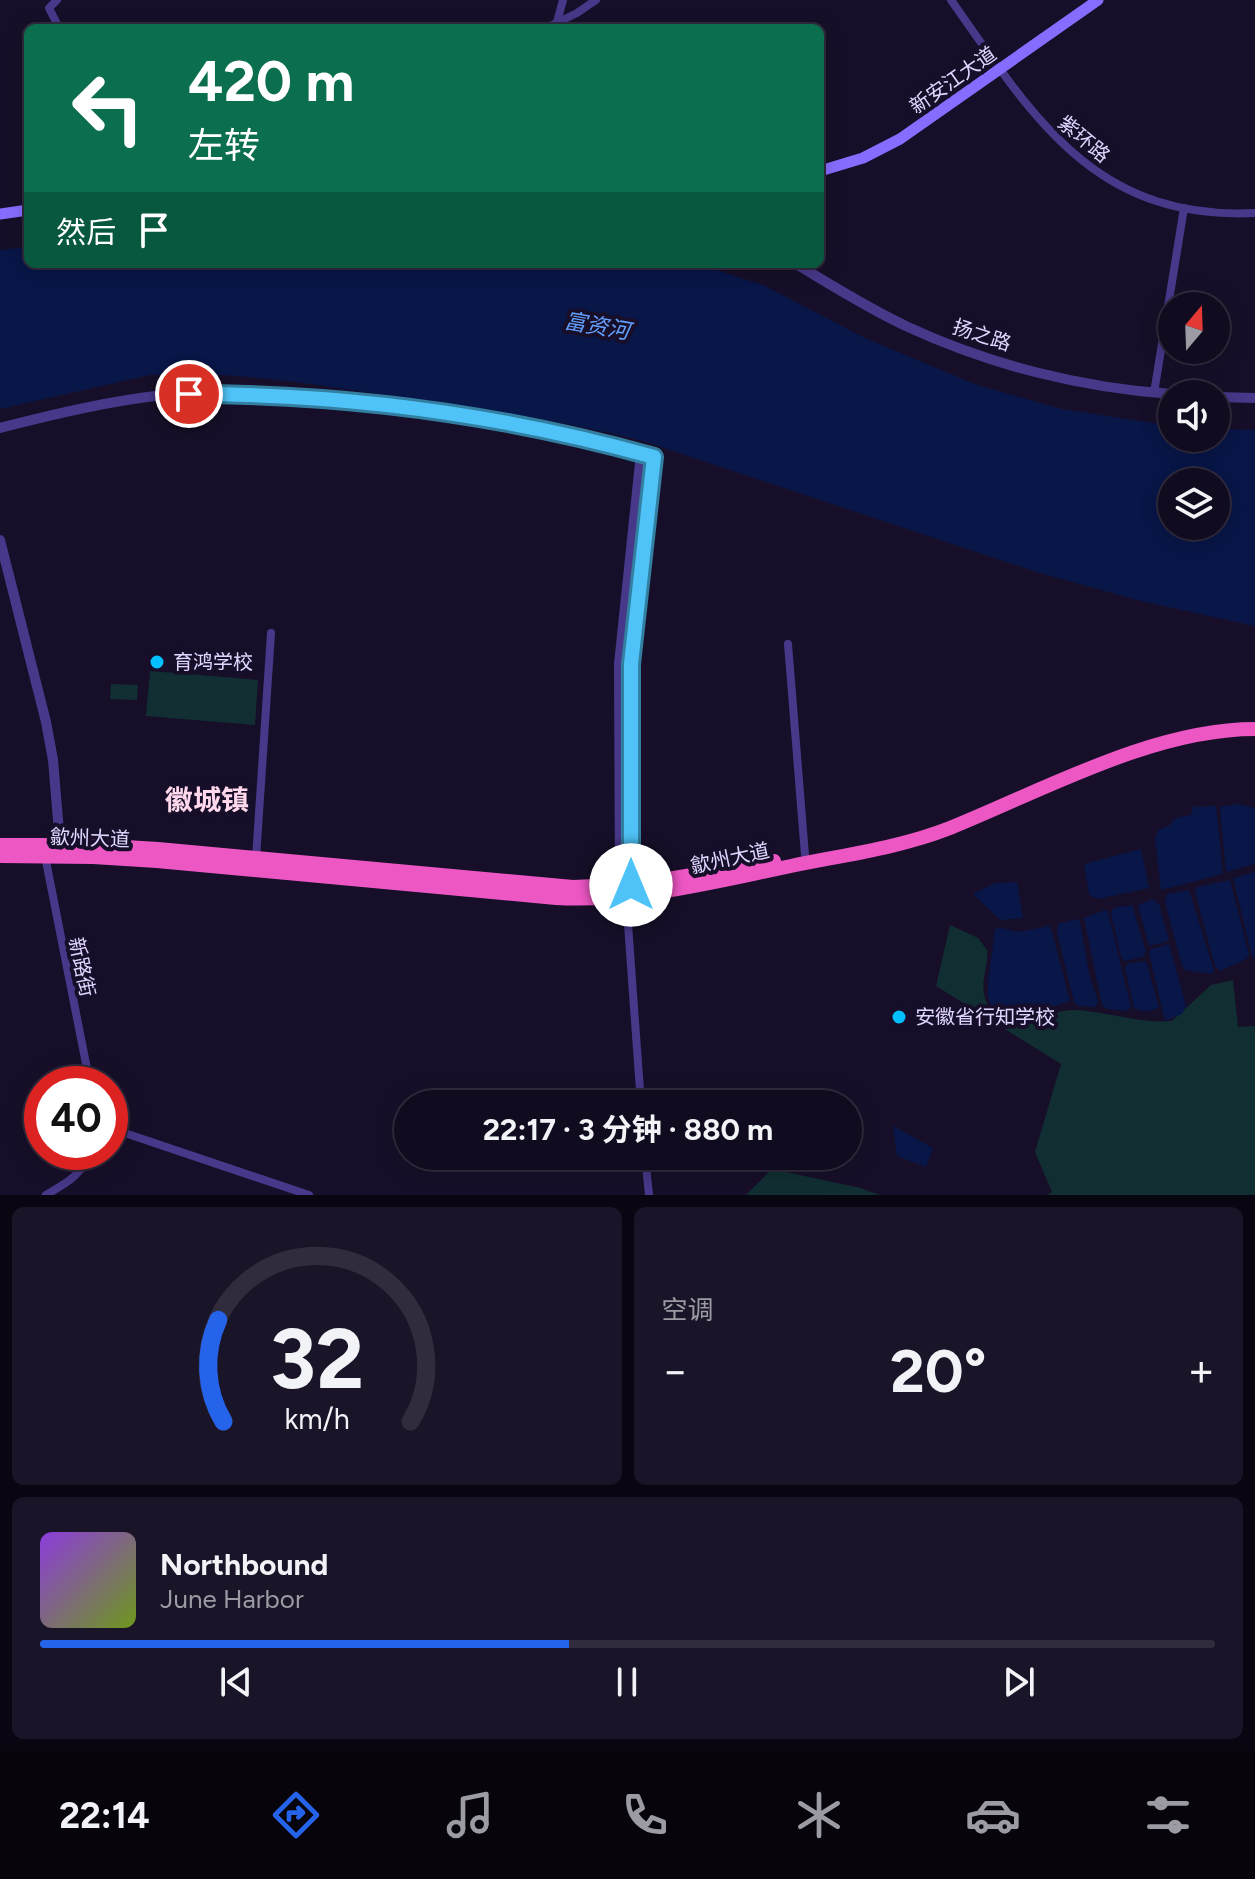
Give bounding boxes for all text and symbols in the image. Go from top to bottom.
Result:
street label: 新安江大道 [905,41,1001,119]
text: 420 m [188,48,354,115]
icon: left [56,56,160,160]
street label: 紫环路 [1053,111,1115,167]
text: 左转 [188,124,260,167]
icon: arrive [132,208,176,252]
text: 然后 [56,214,116,251]
north arrow [1158,292,1230,364]
map controls [1158,292,1230,540]
water label: 富资河 [562,307,636,346]
street label: 扬之路 [950,314,1014,356]
pin [155,360,223,428]
icon: arrive [167,372,211,416]
button: sound [1158,380,1230,452]
button: layers [1158,468,1230,540]
place label: 育鸿学校 [173,650,253,674]
marker: 育鸿学校 [148,653,166,671]
district label: 徽城镇 [165,783,249,817]
street label: 歙州大道 [50,825,130,851]
street label: 歙州大道 [688,838,772,878]
position arrow [589,843,673,927]
street label: 新路街 [64,935,100,999]
place label: 安徽省行知学校 [915,1005,1055,1029]
marker: 安徽省行知学校 [890,1008,908,1026]
speed limit sign: 40 [24,1066,128,1170]
text: 22:17 · 3 分钟 · 880 m [483,1111,773,1148]
text: 空调 [662,1294,714,1326]
text: 32 [270,1309,364,1409]
text: 20° [890,1335,986,1407]
text: − [662,1344,689,1397]
text: + [1188,1344,1215,1397]
text: km/h [284,1402,349,1436]
text: Northbound [160,1546,328,1583]
text: June Harbor [160,1583,304,1615]
icon: previous [214,1660,258,1704]
icon: pause [605,1660,649,1704]
icon: next [997,1660,1041,1704]
icon: directions [268,1787,324,1843]
icon: music [442,1787,498,1843]
icon: phone [617,1787,673,1843]
icon: climate [791,1787,847,1843]
icon: car [965,1787,1021,1843]
icon: filters [1140,1787,1196,1843]
text: 22:14 [59,1794,150,1837]

